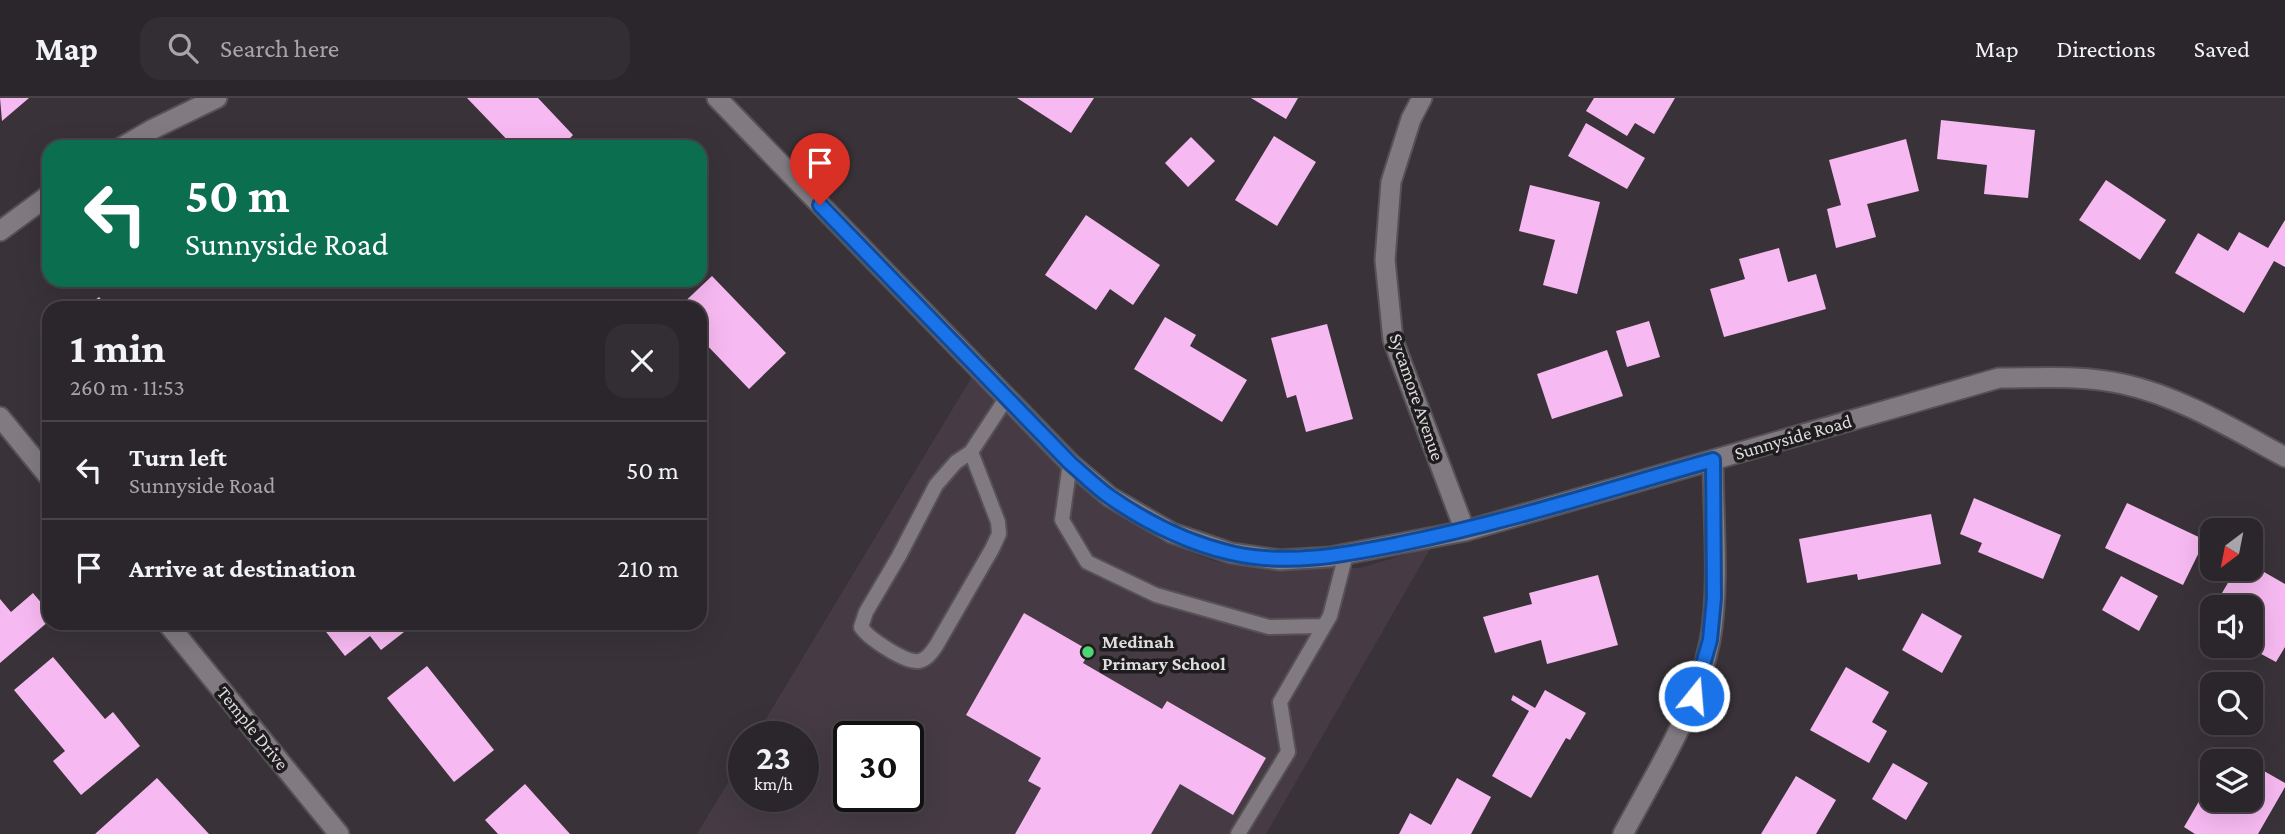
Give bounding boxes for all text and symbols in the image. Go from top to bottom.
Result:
search box [140,17,630,80]
icon: search [164,29,202,67]
text: Map [35,30,98,67]
text: Search here [220,34,339,63]
text: Map [1975,35,2019,62]
text: Directions [2057,35,2156,62]
text: Saved [2194,35,2250,62]
pin [790,133,850,205]
icon: arrive [801,144,839,182]
icon: left [70,168,161,259]
text: 50 m [185,168,290,223]
text: Sunnyside Road [185,226,389,262]
text: 1 min [70,324,166,371]
button: close [605,324,679,398]
street label: Sycamore Avenue [1385,331,1449,463]
text: 260 m · 11:53 [70,374,185,400]
street label: Sunnyside Road [1732,410,1854,464]
text: Turn left [129,443,227,472]
icon: left [70,451,108,489]
text: 50 m [626,456,679,485]
text: Sunnyside Road [129,472,275,498]
north arrow [2200,518,2263,581]
map controls [2200,518,2263,812]
icon: arrive [70,549,108,587]
text: Arrive at destination [129,554,356,583]
text: 210 m [618,554,679,583]
button: sound [2200,595,2263,658]
place label: Medinah Primary School [1102,631,1226,674]
marker: Medinah Primary School [1080,644,1096,660]
position arrow [1657,659,1731,733]
button: search [2200,672,2263,735]
street label: Temple Drive [213,682,293,774]
speed limit sign: 30 [833,721,924,812]
text: 23 [756,738,791,777]
button: layers [2200,749,2263,812]
text: km/h [754,774,793,794]

